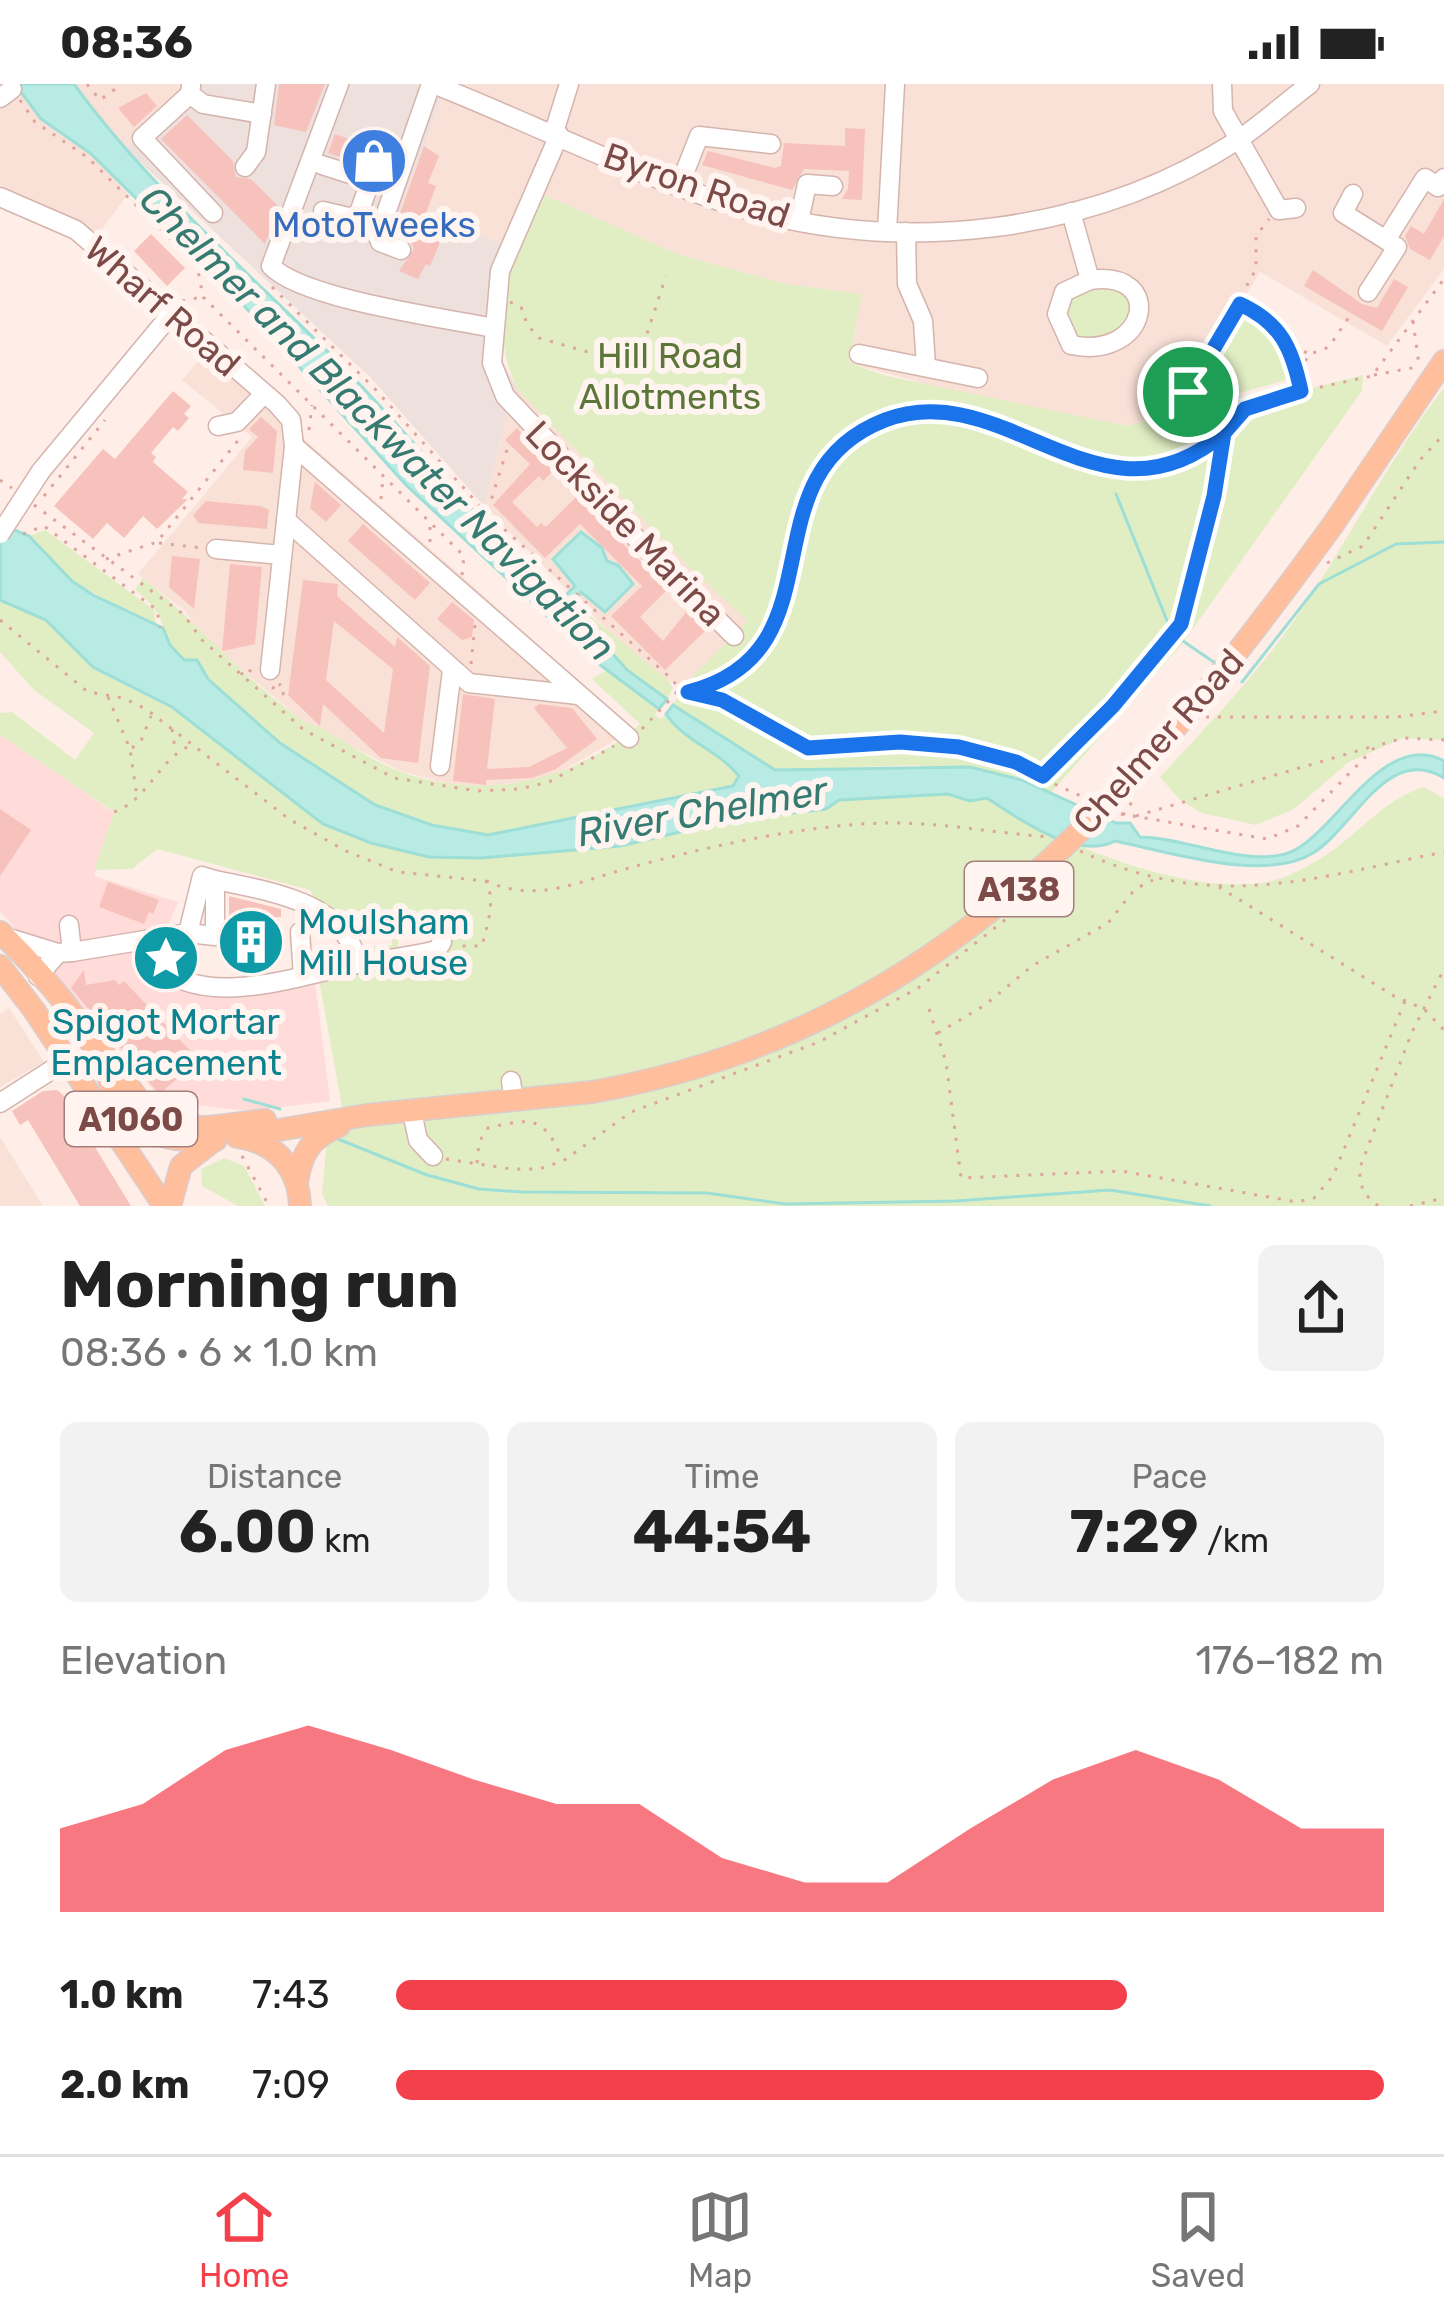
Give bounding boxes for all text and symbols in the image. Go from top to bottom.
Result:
text: 08:36 [60,16,193,69]
shop icon: MotoTweeks [339,126,409,196]
street label: Byron Road [598,134,795,237]
water label: Chelmer and Blackwater Navigation [130,177,624,671]
place label: MotoTweeks [272,203,476,246]
street label: Wharf Road [76,227,249,385]
park label: Hill Road Allotments [579,334,761,418]
pin [1137,341,1239,443]
icon: arrive [1155,359,1221,425]
street label: Lockside Marina [517,412,734,635]
street label: Chelmer Road [1064,640,1253,843]
water label: River Chelmer [573,767,833,857]
road number: A138 [965,862,1073,916]
place label: Moulsham Mill House [298,900,470,984]
building icon: Moulsham Mill House [216,907,286,977]
place icon: Spigot Mortar Emplacement [131,923,201,993]
place label: Spigot Mortar Emplacement [50,1000,282,1084]
road number: A1060 [65,1092,197,1146]
text: Morning run [60,1245,459,1324]
button: share [1258,1245,1384,1371]
text: 08:36 · 6 × 1.0 km [60,1330,378,1376]
text: Distance [207,1457,342,1496]
text: Time [685,1457,759,1496]
text: Pace [1131,1457,1207,1496]
text: 6.00 [179,1496,316,1567]
text: 44:54 [632,1496,812,1567]
text: 7:29 [1069,1496,1199,1567]
text: km [316,1521,371,1560]
text: /km [1199,1521,1269,1560]
text: Elevation [60,1638,227,1684]
text: 176–182 m [1195,1638,1384,1684]
text: 1.0 km [60,1972,184,2018]
text: 7:43 [252,1972,330,2018]
text: 2.0 km [60,2062,190,2108]
text: 7:09 [252,2062,330,2108]
tab: Home [199,2184,289,2295]
tab: Map [687,2184,753,2295]
tab: Saved [1151,2184,1245,2295]

